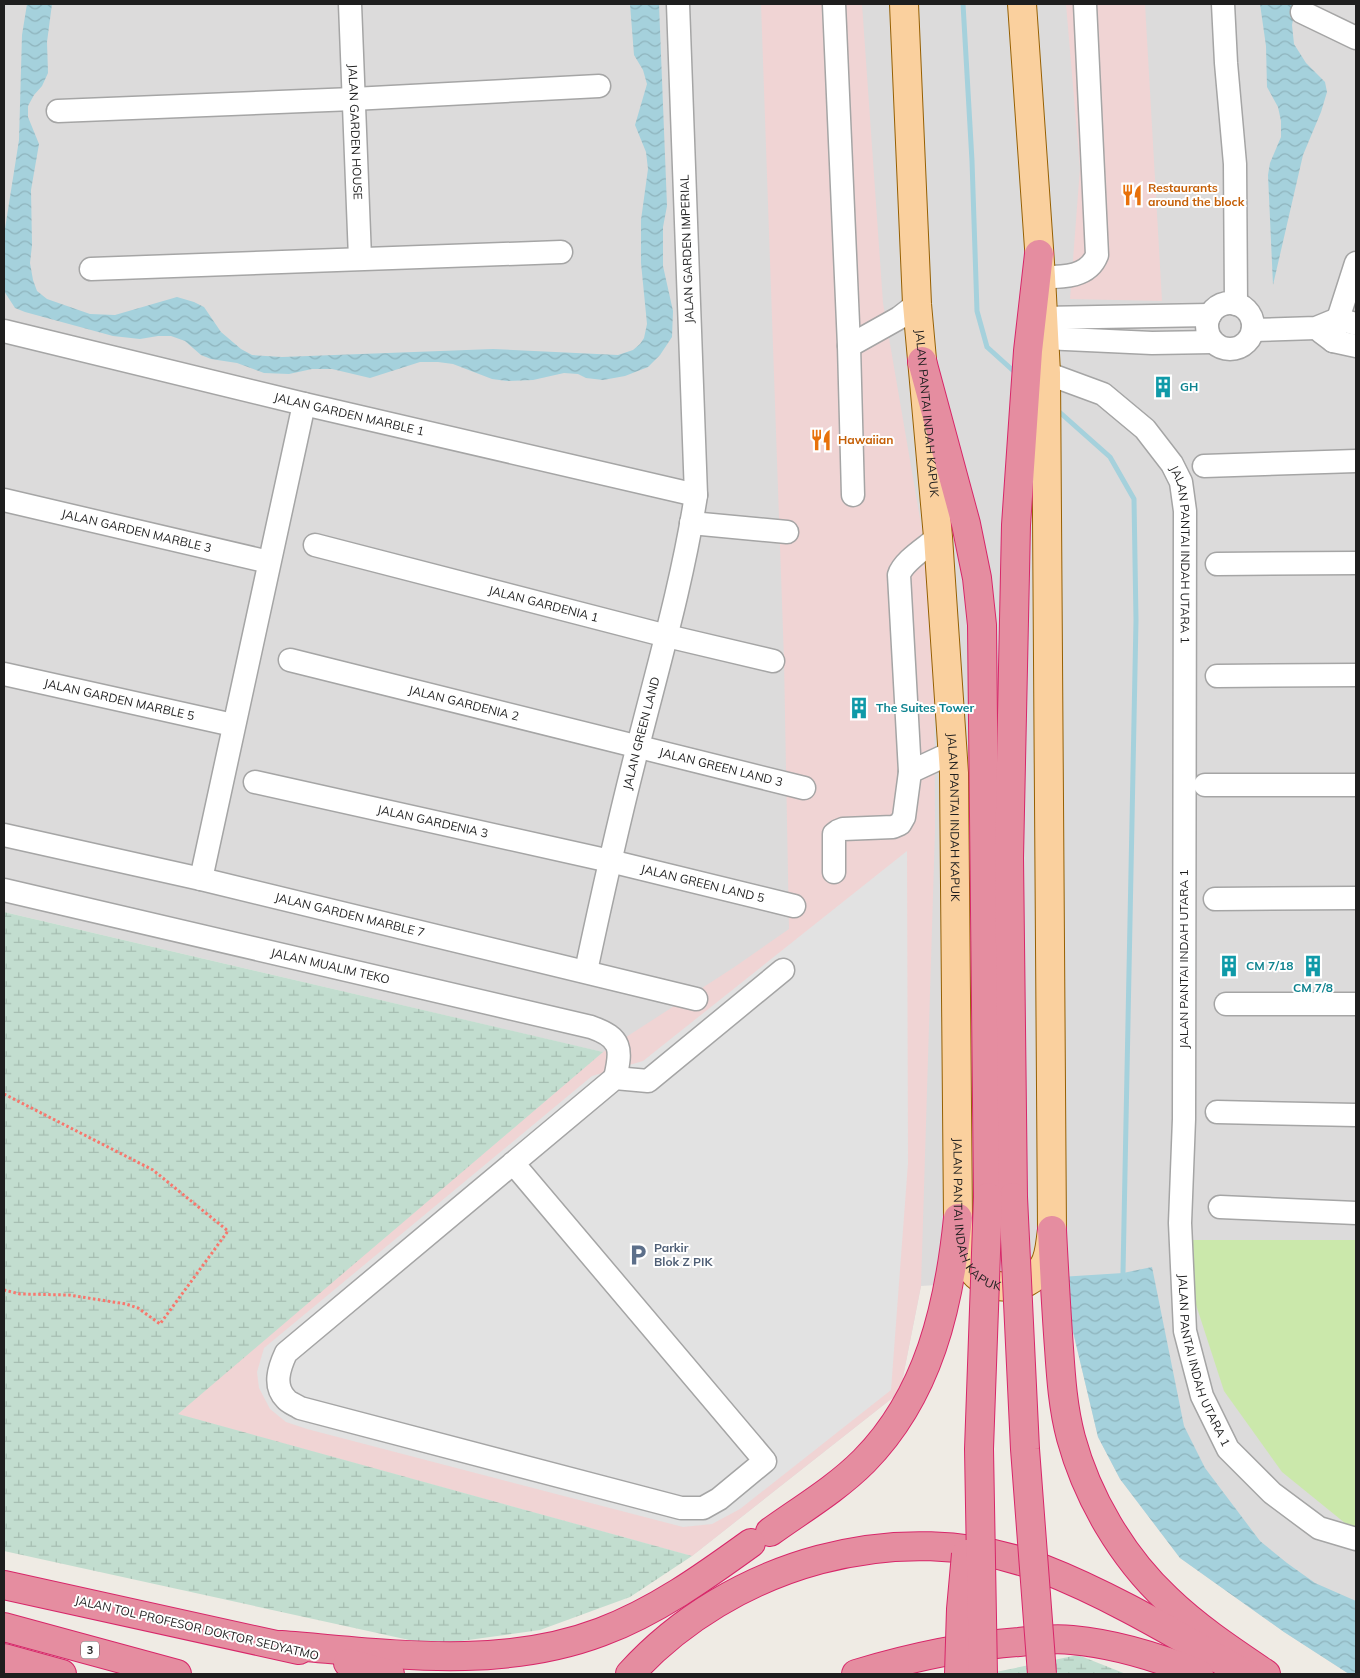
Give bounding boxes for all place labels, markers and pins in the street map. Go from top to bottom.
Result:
place label: Restaurants around the block [1148,180,1245,209]
restaurant icon: Restaurants around the block [1119,182,1145,208]
building icon: GH [1150,374,1176,400]
place label: GH [1180,379,1198,394]
restaurant icon: Hawaiian [808,427,834,453]
place label: Hawaiian [838,432,894,447]
building icon: The Suites Tower [846,695,872,721]
place label: The Suites Tower [876,700,974,715]
building icon: CM 7/18 [1216,953,1242,979]
building icon: CM 7/8 [1300,953,1326,979]
place label: CM 7/18 [1246,958,1293,973]
place label: CM 7/8 [1293,980,1333,995]
place label: Parkir Blok Z PIK [654,1240,713,1269]
parking icon: Parkir Blok Z PIK [625,1242,651,1268]

